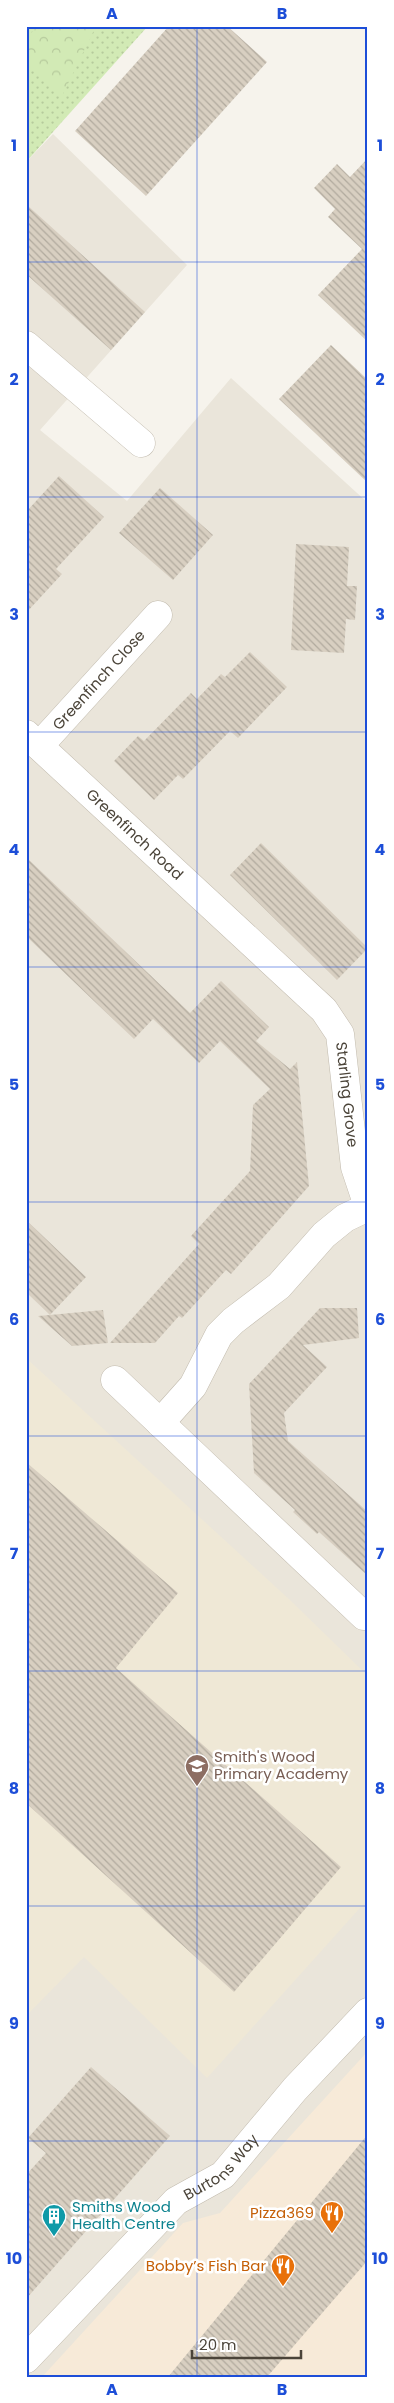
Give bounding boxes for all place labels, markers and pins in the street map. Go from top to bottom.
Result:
place label: Smith's Wood Primary Academy [214,1746,349,1784]
school or university icon: Smith's Wood Primary Academy [184,1753,210,1787]
place label: Smiths Wood Health Centre [72,2196,175,2234]
restaurant icon: Pizza369 [319,2200,345,2234]
place label: Pizza369 [250,2202,314,2223]
building icon: Smiths Wood Health Centre [41,2203,67,2237]
restaurant icon: Bobby’s Fish Bar [270,2253,296,2287]
place label: Bobby’s Fish Bar [146,2255,266,2276]

